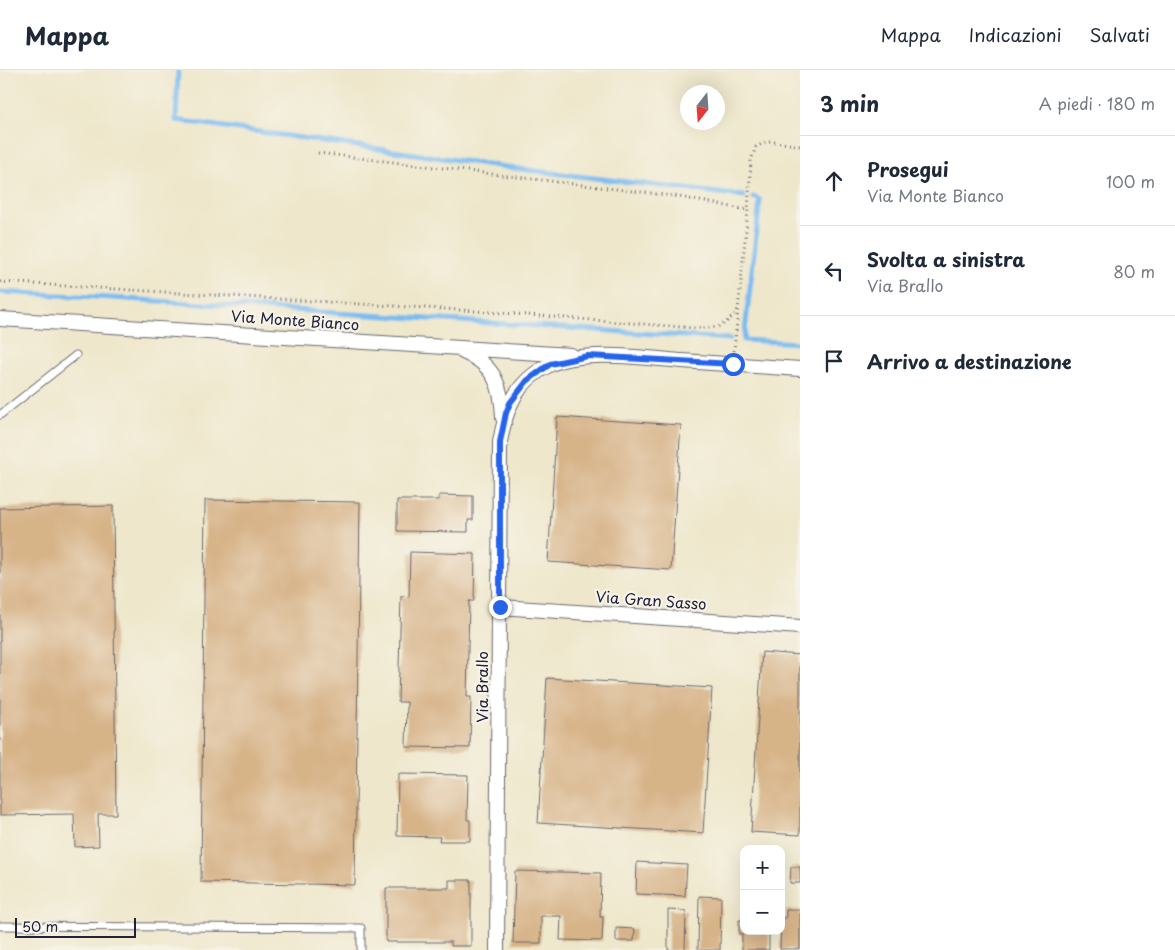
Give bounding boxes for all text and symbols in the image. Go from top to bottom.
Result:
text: Mappa [25,17,109,53]
text: Mappa [881,21,941,48]
text: Indicazioni [969,21,1062,48]
text: Salvati [1090,21,1150,48]
north arrow [680,85,725,130]
text: 3 min [820,87,879,119]
text: A piedi · 180 m [1039,91,1155,115]
text: Prosegui [867,155,949,183]
icon: ahead [820,167,848,195]
text: 100 m [1106,169,1155,193]
text: Via Monte Bianco [867,183,1004,207]
text: Svolta a sinistra [867,245,1025,273]
icon: left [820,257,848,285]
text: 80 m [1113,259,1155,283]
text: Via Brallo [867,273,943,297]
street label: Via Monte Bianco [230,304,360,335]
icon: arrive [820,347,848,375]
text: Arrivo a destinazione [867,347,1072,375]
route start [722,353,745,376]
street label: Via Gran Sasso [595,584,707,615]
route end [489,596,512,619]
street label: Via Brallo [470,651,493,723]
map controls [740,845,785,935]
button: + [740,845,785,890]
button: − [740,890,785,935]
scale bar [15,915,136,938]
text: 50 m [22,916,58,937]

